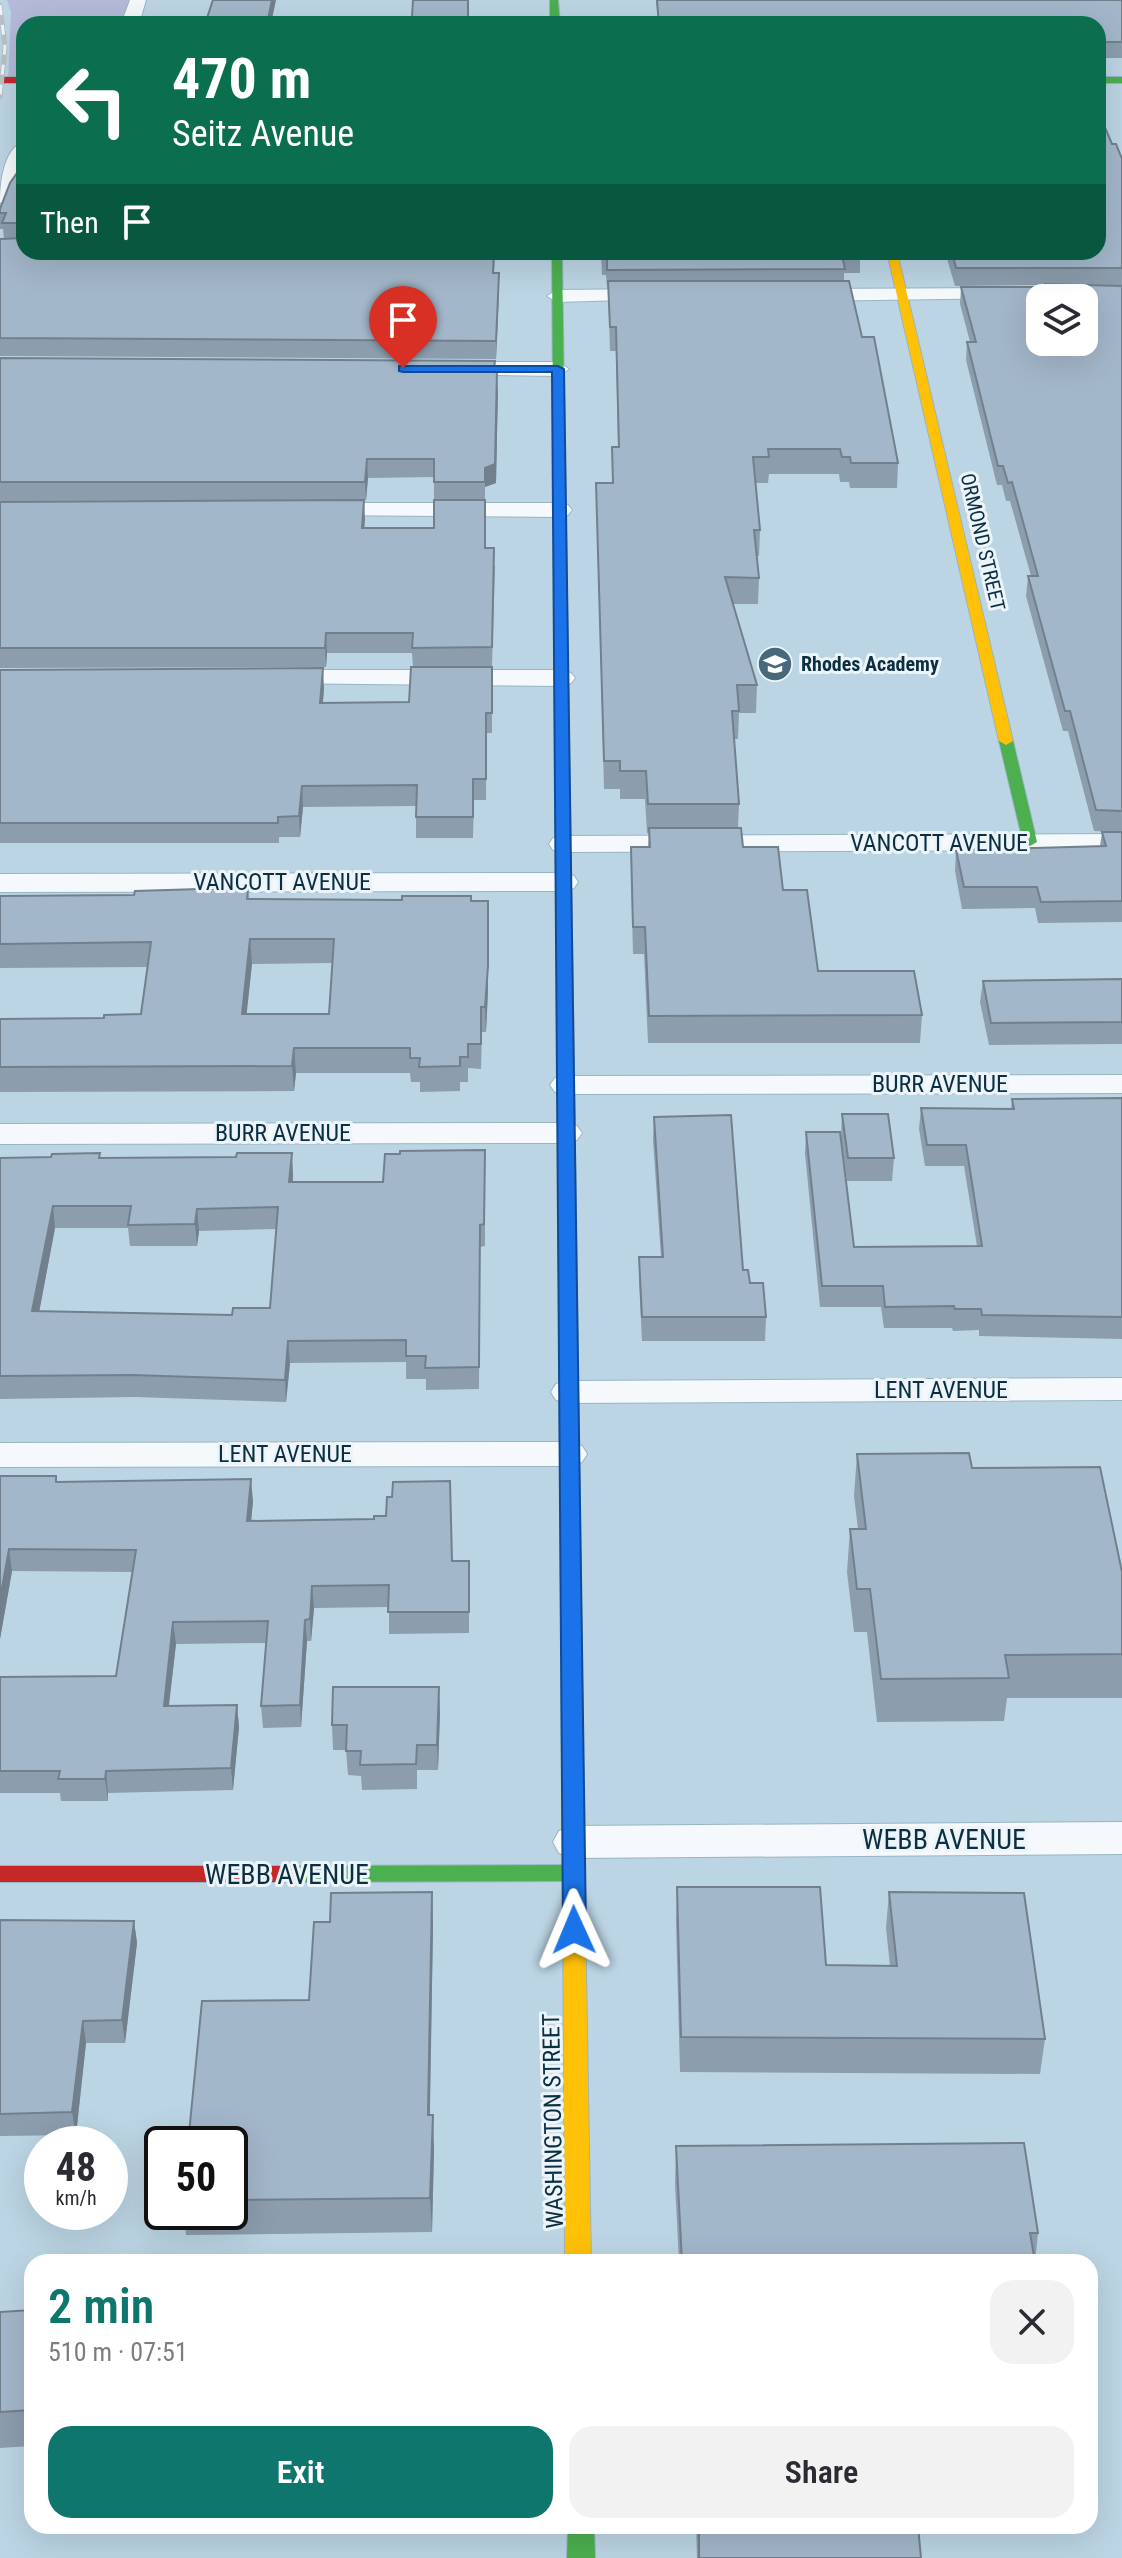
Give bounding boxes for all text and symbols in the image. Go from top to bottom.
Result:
text: 470 m [172,46,311,112]
icon: left [40,48,144,152]
text: Seitz Avenue [172,113,354,155]
icon: arrive [115,200,159,244]
text: Then [40,205,99,240]
map controls [1026,284,1098,356]
button: layers [1026,284,1098,356]
pin [369,286,437,368]
icon: arrive [381,298,425,342]
street label: ORMOND STREET [956,471,1010,613]
school or university icon: Rhodes Academy [756,645,794,683]
place label: Rhodes Academy [801,652,939,676]
street label: VANCOTT AVENUE [850,829,1028,857]
street label: VANCOTT AVENUE [193,868,371,896]
street label: BURR AVENUE [872,1070,1008,1098]
street label: BURR AVENUE [215,1119,351,1147]
street label: LENT AVENUE [874,1376,1008,1404]
street label: LENT AVENUE [218,1440,352,1468]
street label: WEBB AVENUE [862,1823,1026,1856]
street label: WEBB AVENUE [205,1858,369,1891]
position arrow [532,1888,616,1972]
street label: WASHINGTON STREET [537,2013,569,2229]
speed limit sign: 50 [144,2126,248,2230]
text: 48 [56,2144,96,2191]
text: km/h [55,2186,97,2210]
text: 2 min [48,2278,154,2335]
button: close [990,2280,1074,2364]
text: 510 m · 07:51 [48,2337,188,2367]
button: Exit [48,2426,553,2518]
button: Share [569,2426,1074,2518]

